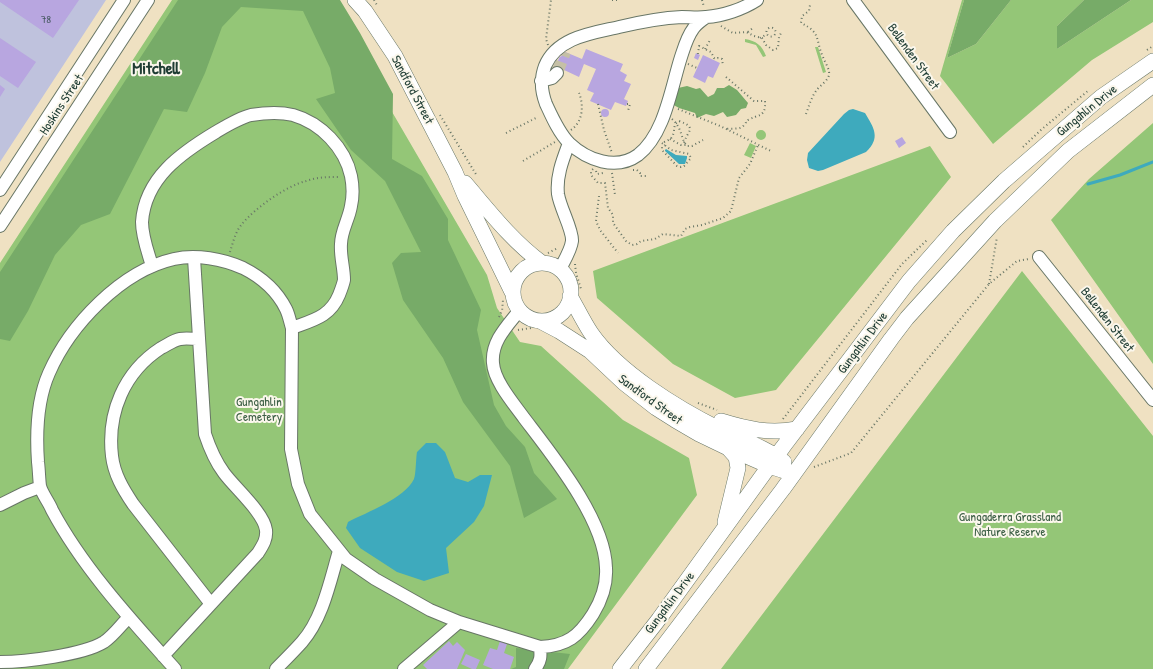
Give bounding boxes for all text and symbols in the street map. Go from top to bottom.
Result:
house number: 78 [41,13,51,27]
street label: Bellenden Street [884,21,942,93]
street label: Sandford Street [387,53,437,127]
district label: Mitchell [132,59,180,79]
street label: Hoskins Street [37,72,87,138]
street label: Gungahlin Drive [1054,82,1120,140]
street label: Bellenden Street [1077,285,1137,355]
street label: Gungahlin Drive [835,309,891,377]
street label: Sandford Street [615,372,685,428]
park label: Gungahlin Cemetery [236,395,282,426]
park label: Gungaderra Grassland Nature Reserve [959,510,1061,541]
street label: Gungahlin Drive [642,569,698,637]

